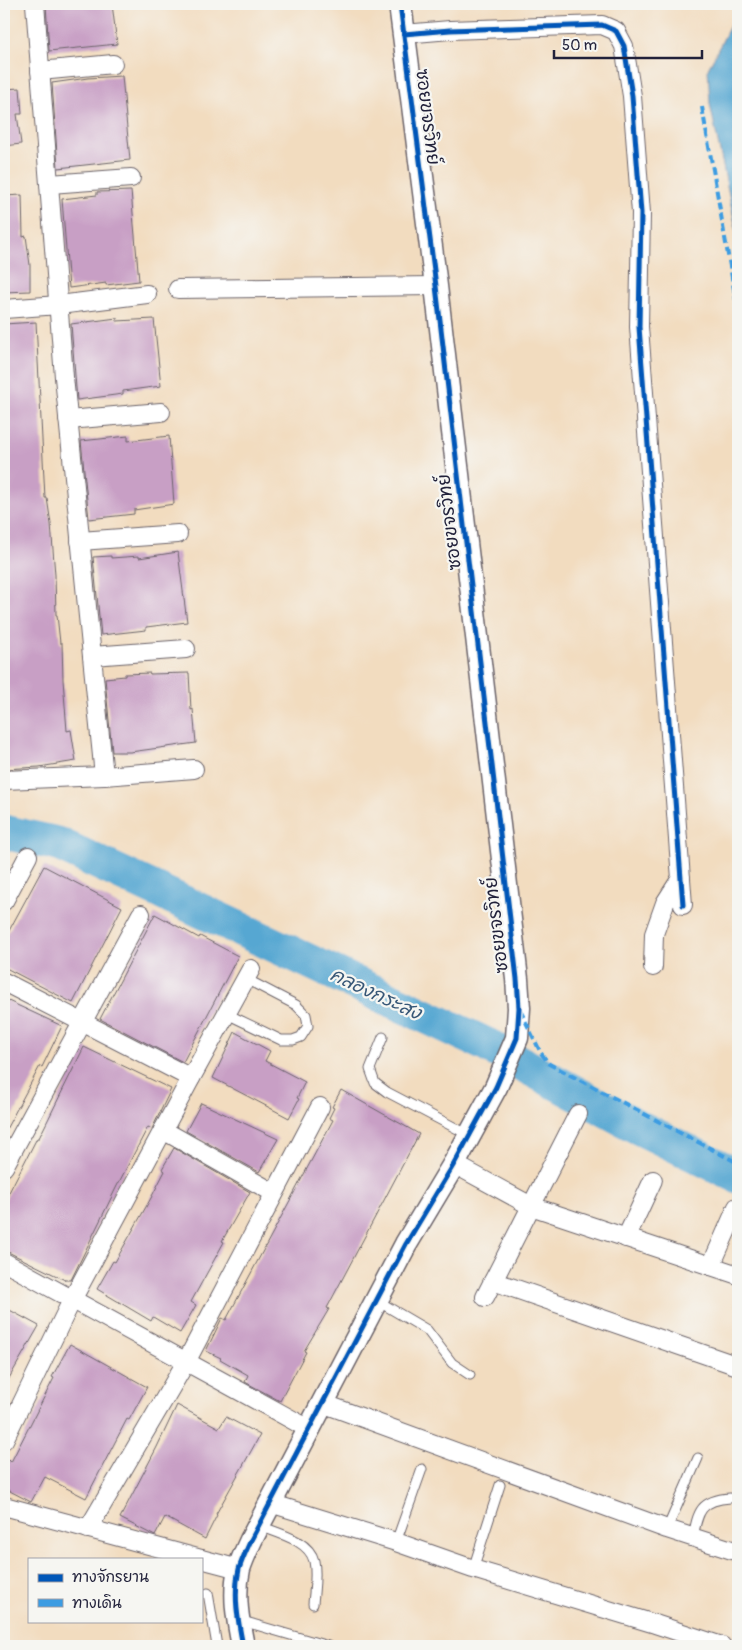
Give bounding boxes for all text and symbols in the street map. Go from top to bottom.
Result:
scale bar [554,28,702,60]
text: 50 m [562,36,597,55]
street label: ซอยขจรวิทย์ [410,67,447,166]
street label: ซอยขจรวิทย์ [430,473,467,572]
street label: ซอยขจรวิทย์ [477,876,514,975]
water label: คลองกระสง [326,962,426,1026]
legend [28,1558,202,1622]
text: ทางจักรยาน [72,1568,149,1587]
text: ทางเดิน [72,1594,122,1613]

